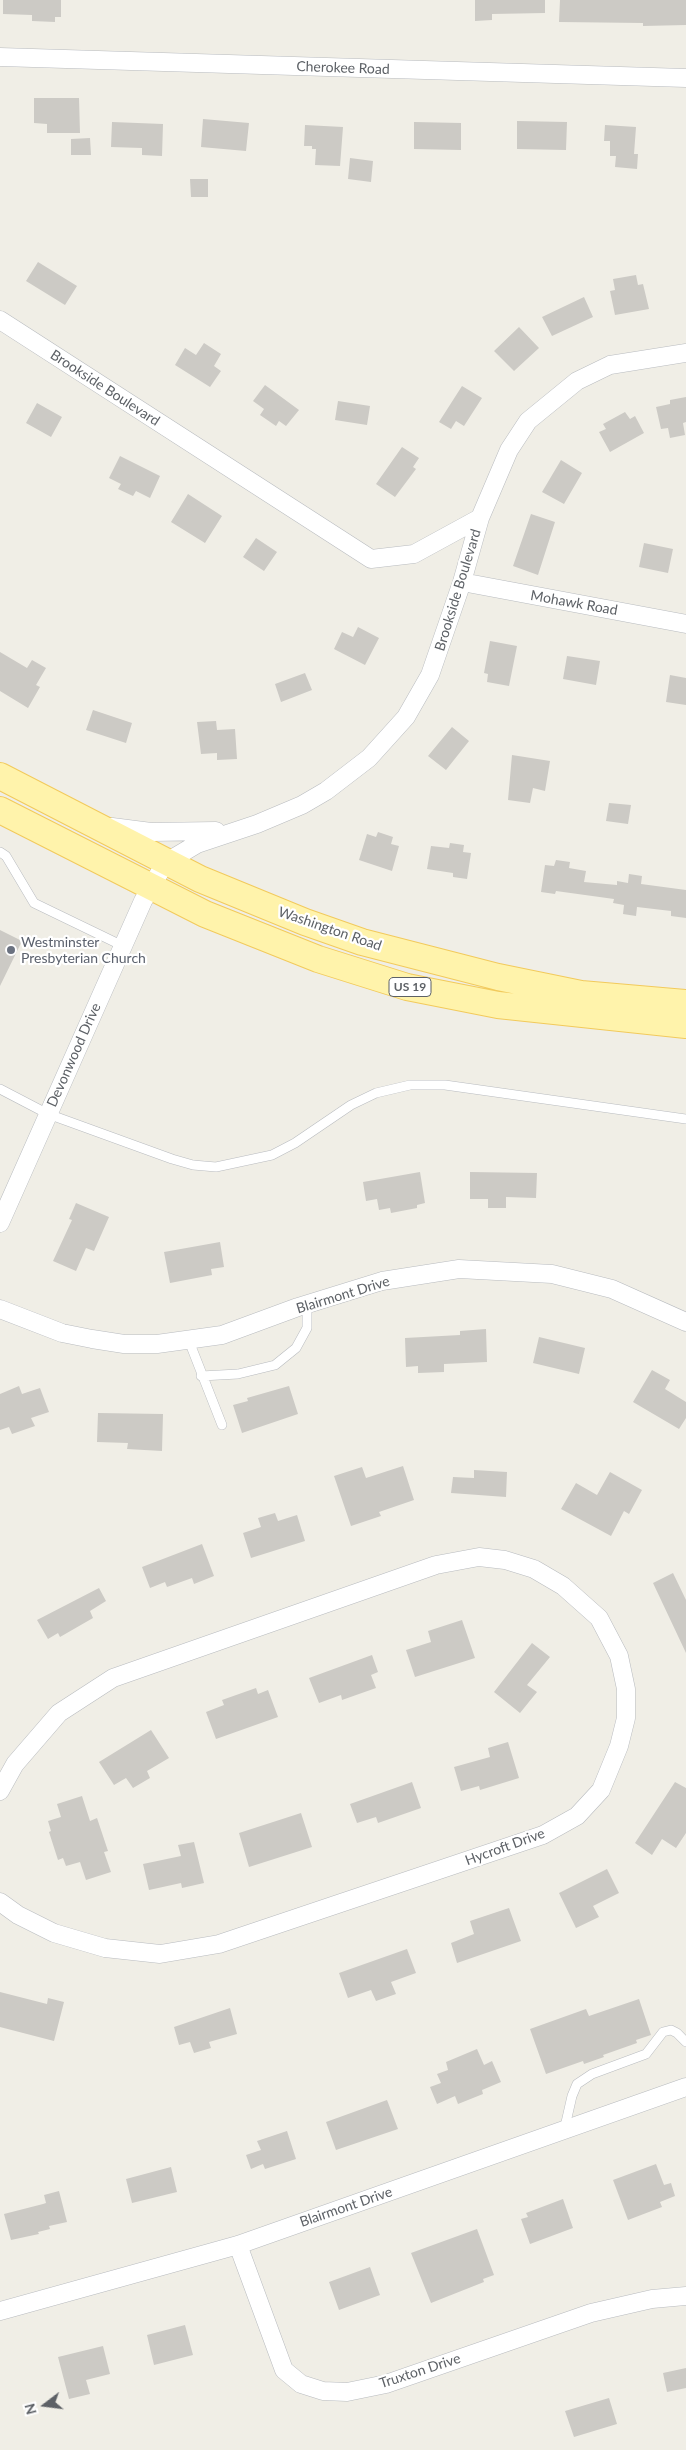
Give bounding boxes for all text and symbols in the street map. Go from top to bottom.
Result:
street label: Cherokee Road [296,58,390,78]
street label: Brookside Boulevard [47,346,163,430]
street label: Brookside Boulevard [431,527,485,653]
street label: Mohawk Road [529,587,619,619]
street label: Washington Road [276,903,384,955]
place label: Westminster Presbyterian Church [21,934,146,966]
marker: Westminster Presbyterian Church [5,944,17,956]
road number: US 19 [389,978,431,996]
street label: Devonwood Drive [44,1000,104,1110]
street label: Blairmont Drive [294,1273,392,1317]
street label: Hycroft Drive [463,1825,547,1869]
street label: Blairmont Drive [298,2183,394,2231]
street label: Truxton Drive [377,2350,463,2392]
north arrow [20,2380,70,2430]
text: N [20,2402,40,2416]

